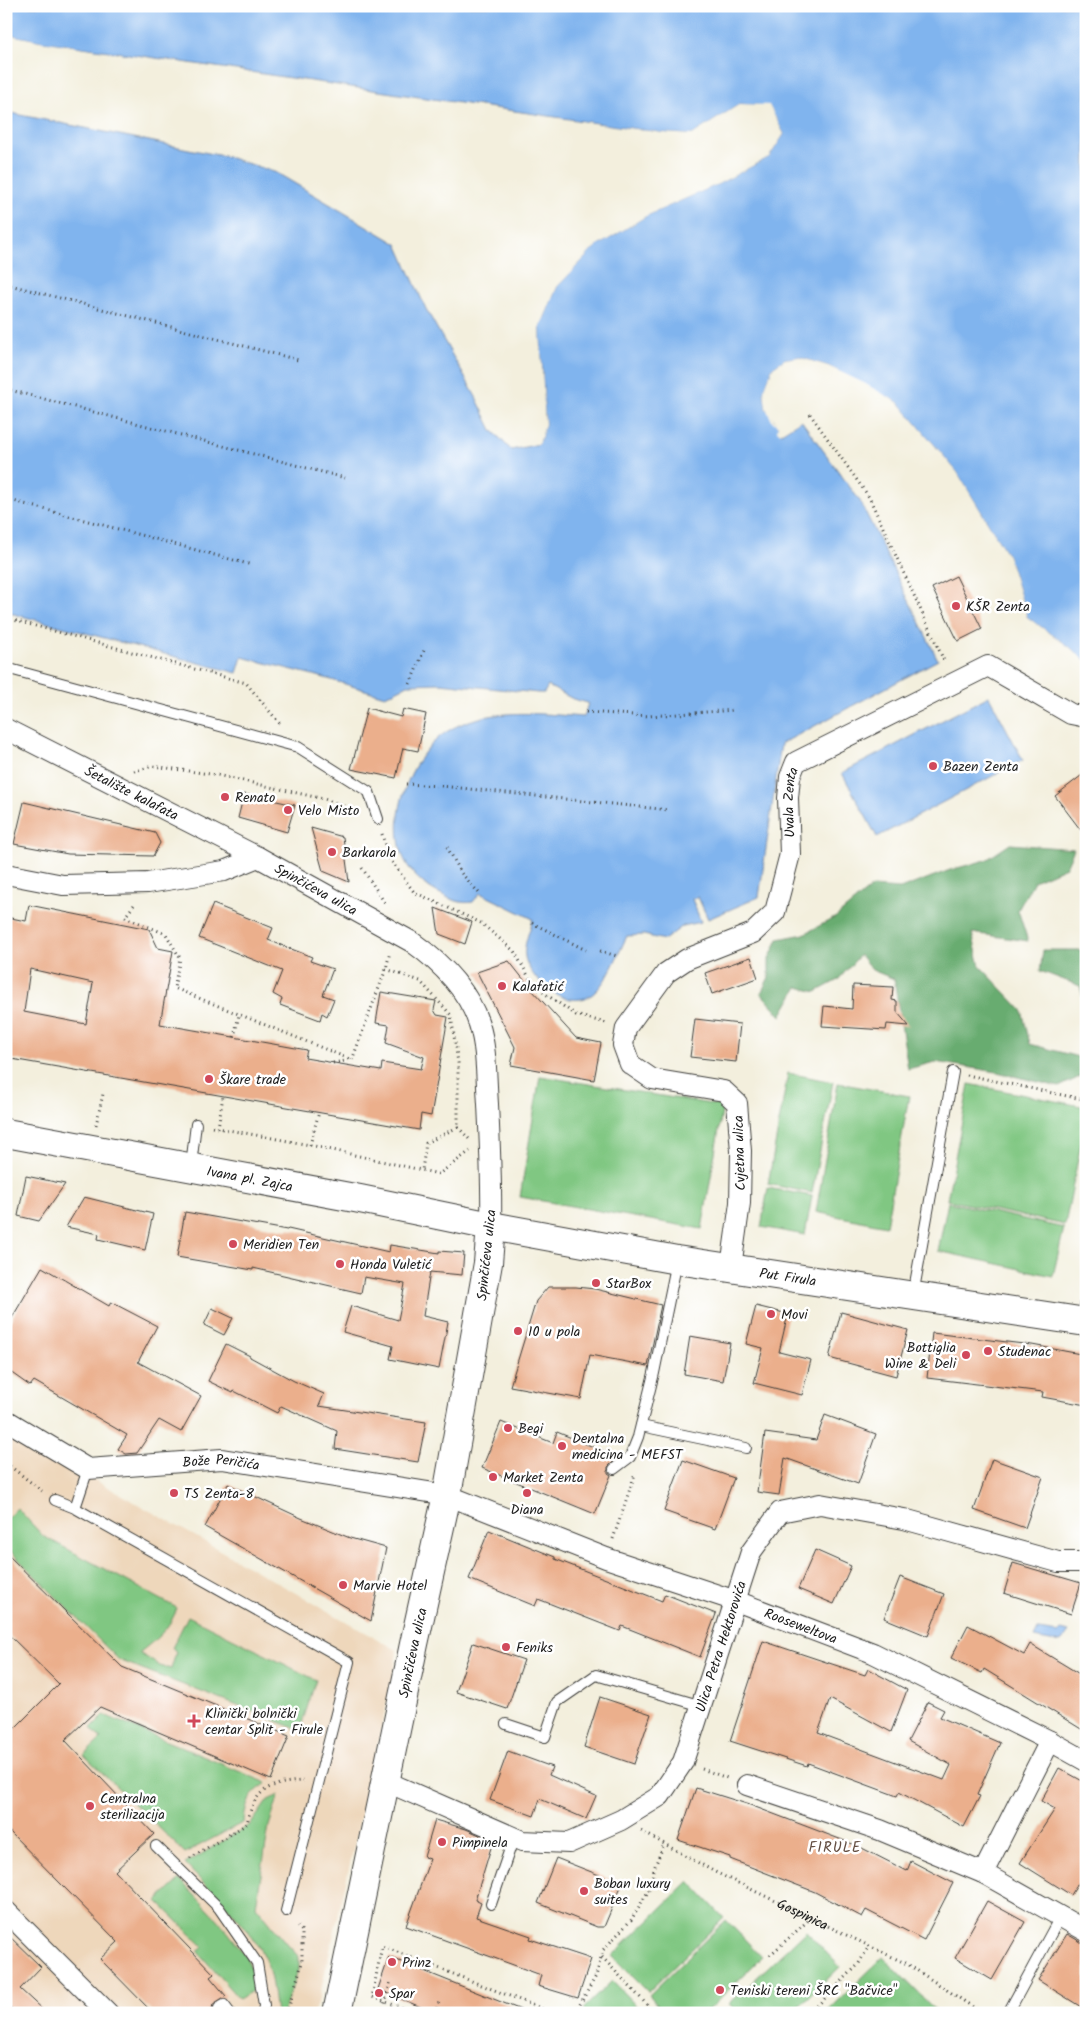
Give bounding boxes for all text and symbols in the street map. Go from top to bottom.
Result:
place label: KŠR Zenta [966,596,1030,618]
marker: KŠR Zenta [950,600,962,612]
place label: Bazen Zenta [943,756,1018,778]
marker: Bazen Zenta [927,760,939,772]
street label: Šetalište kalafata [80,761,182,827]
street label: Uvala Zenta [778,764,805,838]
place label: Renato [235,787,275,809]
marker: Renato [219,791,231,803]
place label: Velo Misto [298,800,359,822]
marker: Velo Misto [282,804,294,816]
place label: Barkarola [342,842,396,864]
marker: Barkarola [326,846,338,858]
street label: Spinčićeva ulica [270,858,361,922]
place label: Kalafatić [512,976,564,998]
marker: Kalafatić [496,980,508,992]
place label: Škare trade [219,1069,287,1091]
marker: Škare trade [203,1073,215,1085]
street label: Cvjetna ulica [728,1115,752,1191]
street label: Ivana pl. Zajca [205,1161,295,1198]
street label: Spinčićeva ulica [471,1208,503,1302]
place label: Meridien Ten [243,1234,319,1256]
marker: Meridien Ten [227,1238,239,1250]
place label: Honda Vuletić [350,1254,432,1276]
marker: Honda Vuletić [334,1258,346,1270]
street label: Put Firula [758,1263,818,1293]
place label: StarBox [606,1273,652,1295]
marker: StarBox [590,1277,602,1289]
place label: Movi [781,1304,808,1326]
marker: Movi [765,1308,777,1320]
place label: 10 u pola [528,1321,580,1343]
marker: 10 u pola [512,1325,524,1337]
place label: Bottiglia Wine & Deli [885,1337,957,1375]
place label: Studenac [998,1341,1051,1363]
marker: Studenac [982,1345,994,1357]
marker: Bottiglia Wine & Deli [960,1349,972,1361]
place label: Begi [518,1418,544,1440]
marker: Begi [502,1422,514,1434]
place label: Dentalna medicina - MEFST [572,1428,684,1466]
marker: Dentalna medicina - MEFST [556,1440,568,1452]
street label: Bože Peričića [182,1449,261,1477]
place label: Market Zenta [503,1467,584,1489]
marker: Market Zenta [487,1471,499,1483]
place label: TS Zenta-8 [184,1483,254,1505]
marker: TS Zenta-8 [168,1487,180,1499]
marker: Diana [521,1487,533,1499]
place label: Diana [511,1499,543,1521]
place label: Marvie Hotel [353,1575,428,1597]
street label: Ulica Petra Hektorovića [690,1578,753,1715]
marker: Marvie Hotel [337,1579,349,1591]
street label: Rooseweltova [761,1603,840,1650]
street label: Spinčićeva ulica [393,1606,434,1700]
place label: Feniks [516,1637,553,1659]
marker: Feniks [500,1641,512,1653]
place label: Klinički bolnički centar Split - Firule [205,1703,324,1741]
marker: Klinički bolnički centar Split - Firule [187,1714,201,1728]
place label: Centralna sterilizacija [100,1788,165,1826]
marker: Centralna sterilizacija [84,1800,96,1812]
place label: Pimpinela [452,1832,508,1854]
marker: Pimpinela [436,1836,448,1848]
district label: FIRULE [808,1836,862,1860]
place label: Boban luxury suites [594,1873,671,1911]
marker: Boban luxury suites [578,1885,590,1897]
street label: Gospinica [773,1893,832,1937]
place label: Prinz [402,1952,431,1974]
marker: Prinz [386,1956,398,1968]
place label: Teniski tereni ŠRC "Bačvice" [730,1980,898,2002]
place label: Spar [389,1983,416,2005]
marker: Teniski tereni ŠRC "Bačvice" [714,1984,726,1996]
marker: Spar [373,1987,385,1999]

